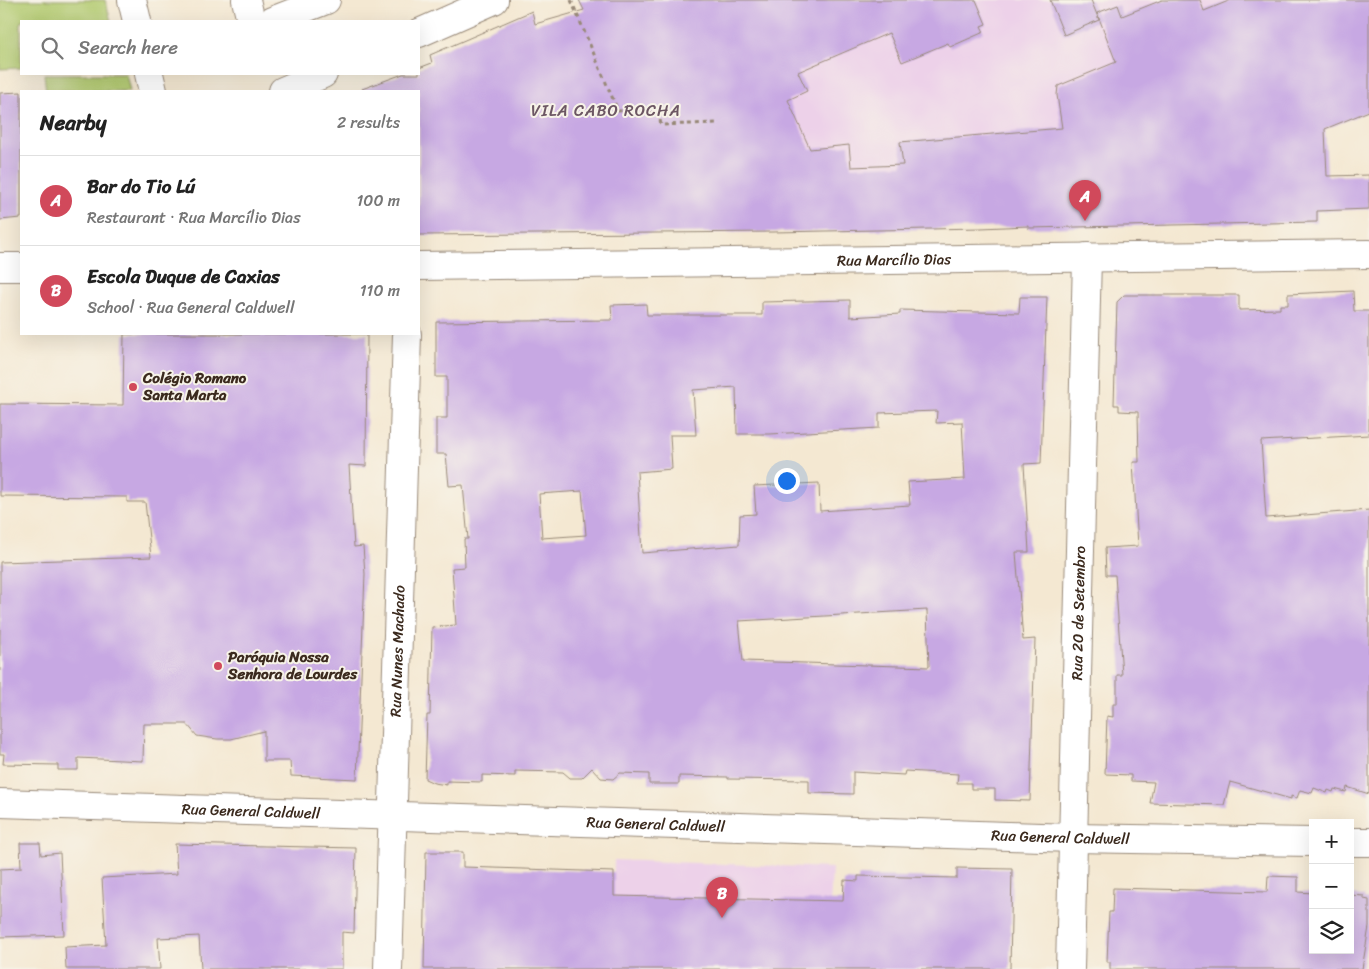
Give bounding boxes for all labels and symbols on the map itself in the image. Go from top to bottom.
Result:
district label: VILA CABO ROCHA [531,96,681,125]
pin: A [1069,180,1101,221]
street label: Rua Marcílio Dias [837,246,951,274]
place label: Colégio Romano Santa Marta [142,365,247,408]
marker: Colégio Romano Santa Marta [127,381,139,393]
your location [774,468,800,494]
street label: Rua 20 de Setembro [1064,545,1093,681]
street label: Rua Nunes Machado [383,584,412,717]
place label: Paróquia Nossa Senhora de Lourdes [227,644,358,687]
marker: Paróquia Nossa Senhora de Lourdes [212,660,224,672]
street label: Rua General Caldwell [181,796,321,826]
street label: Rua General Caldwell [586,809,726,840]
street label: Rua General Caldwell [991,822,1131,852]
pin: B [706,877,738,918]

